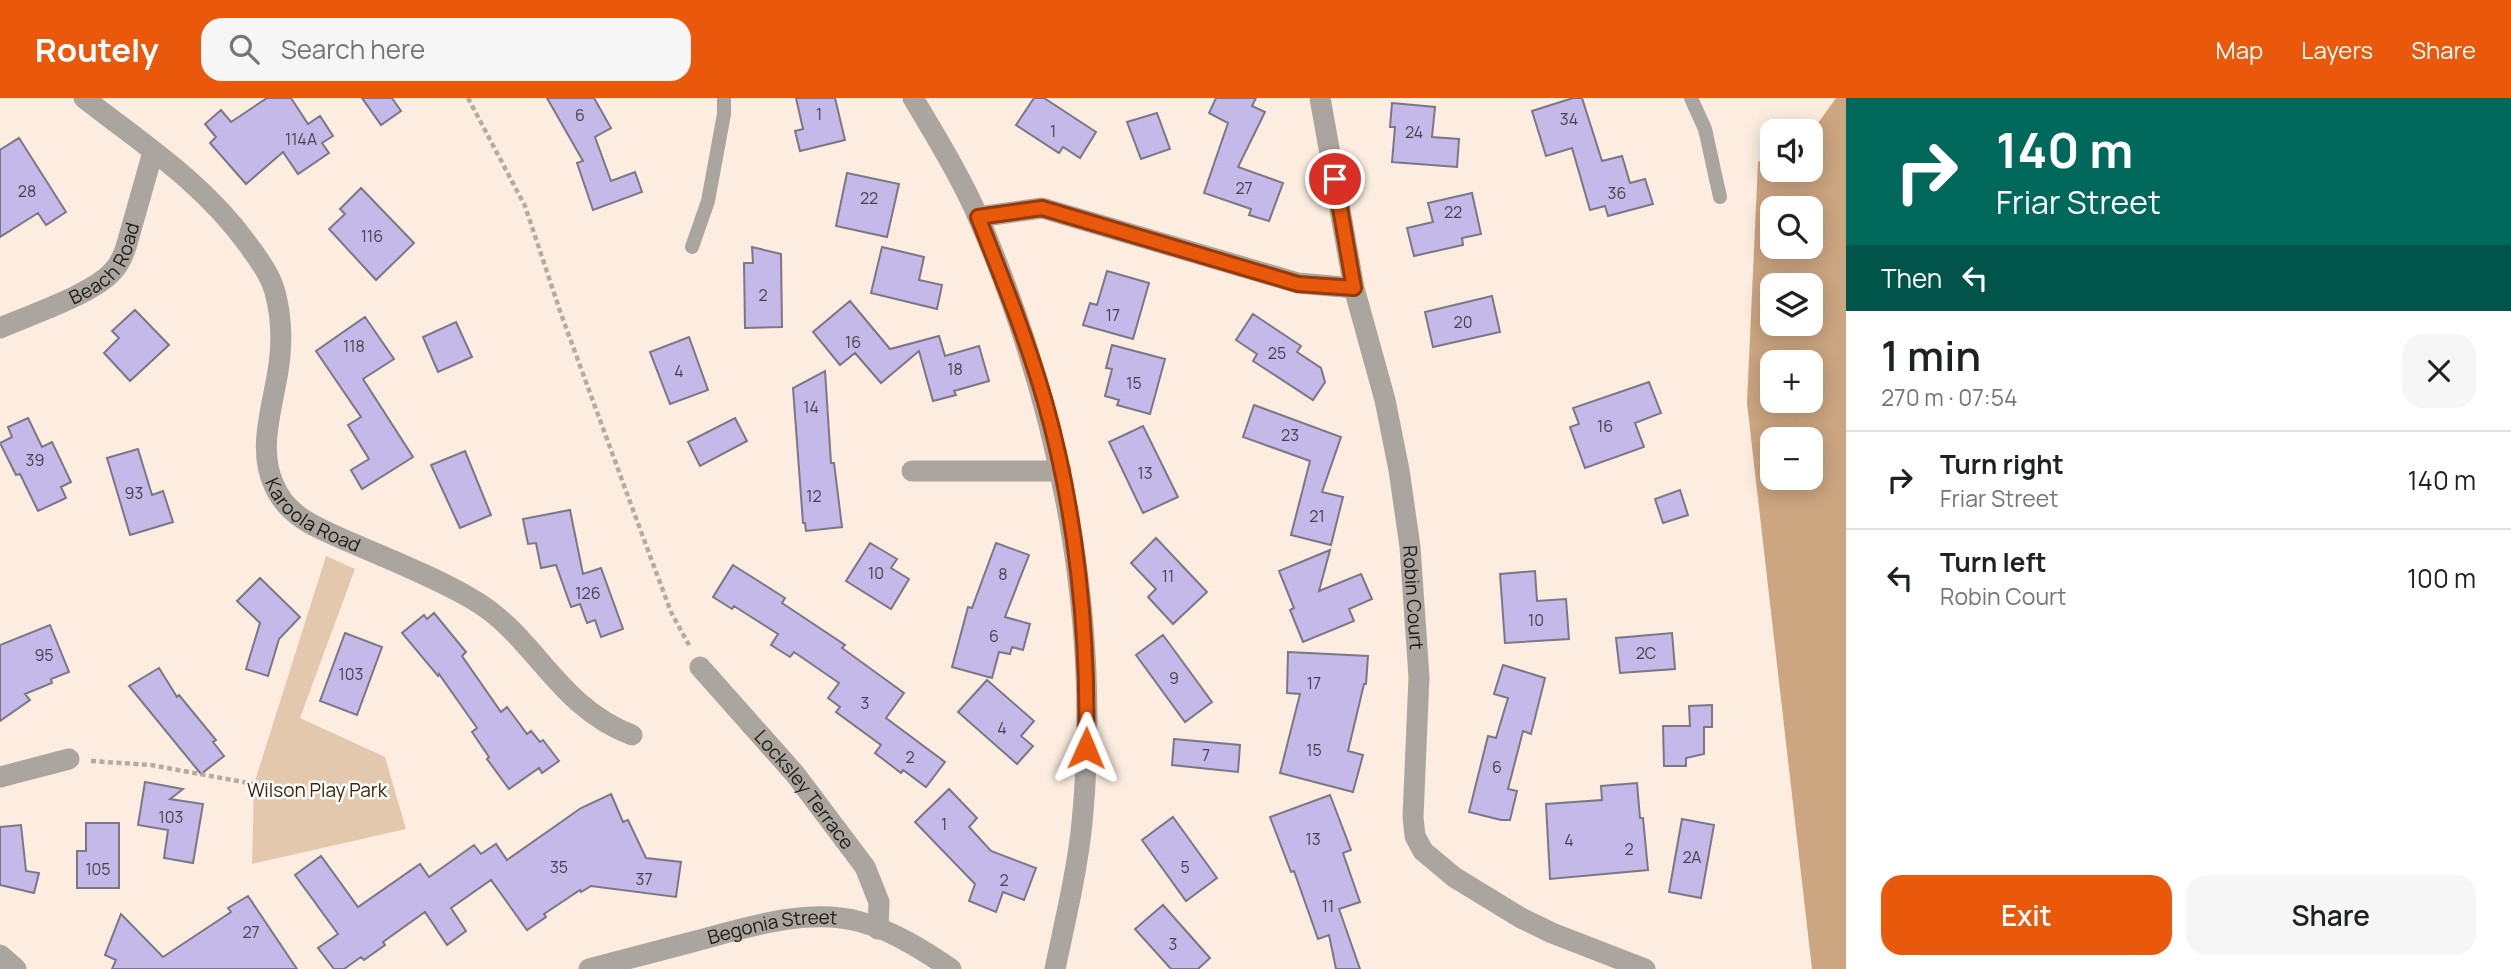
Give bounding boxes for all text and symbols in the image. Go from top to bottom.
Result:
search box [201,18,691,81]
text: Routely [35,27,159,72]
icon: search [225,30,263,68]
text: Search here [281,31,425,67]
text: Map [2216,33,2263,66]
text: Layers [2301,33,2373,66]
text: Share [2411,33,2476,66]
house number: 1 [816,103,822,125]
house number: 6 [575,104,585,126]
house number: 34 [1560,108,1578,130]
text: 140 m [1996,116,2133,183]
map controls [1760,119,1823,490]
button: sound [1760,119,1823,182]
house number: 1 [1050,120,1056,142]
house number: 24 [1405,121,1423,143]
icon: right [1881,126,1972,217]
house number: 114A [285,128,317,150]
pin [1305,149,1365,209]
icon: arrive [1316,160,1354,198]
house number: 27 [1235,177,1253,199]
house number: 28 [18,180,36,202]
text: Friar Street [1996,180,2161,224]
house number: 36 [1608,182,1626,204]
house number: 22 [860,187,878,209]
button: search [1760,196,1823,259]
house number: 22 [1444,201,1462,223]
street label: Beach Road [64,219,145,310]
house number: 116 [361,225,383,247]
icon: left [1956,259,1994,297]
text: Then [1881,260,1942,296]
button: layers [1760,273,1823,336]
house number: 2 [758,284,768,306]
house number: 17 [1106,304,1120,326]
house number: 20 [1454,311,1472,333]
text: 1 min [1881,326,1981,384]
house number: 16 [845,331,861,353]
button: close [2402,334,2476,408]
house number: 118 [343,335,365,357]
house number: 25 [1268,342,1286,364]
button: + [1760,350,1823,413]
house number: 18 [947,358,963,380]
house number: 4 [674,360,684,382]
house number: 15 [1126,372,1142,394]
text: 270 m · 07:54 [1881,381,2018,413]
house number: 14 [803,396,819,418]
house number: 16 [1597,415,1613,437]
house number: 23 [1281,424,1299,446]
button: − [1760,427,1823,490]
text: Turn right [1940,446,2064,482]
house number: 39 [26,449,44,471]
icon: right [1881,461,1919,499]
house number: 13 [1137,462,1153,484]
text: 140 m [2407,462,2476,498]
street label: Karoola Road [259,473,365,558]
house number: 93 [125,482,143,504]
text: Friar Street [1940,482,2058,514]
house number: 12 [806,485,822,507]
house number: 21 [1309,505,1325,527]
street label: Robin Court [1397,544,1430,651]
text: Turn left [1940,544,2047,580]
icon: left [1881,559,1919,597]
text: 100 m [2407,560,2476,596]
house number: 10 [868,562,884,584]
house number: 8 [998,563,1008,585]
house number: 11 [1162,565,1174,587]
text: Robin Court [1940,580,2067,612]
house number: 126 [575,582,601,604]
house number: 10 [1528,609,1544,631]
house number: 6 [989,625,999,647]
house number: 2C [1636,642,1656,664]
house number: 95 [34,644,54,666]
house number: 103 [339,663,363,685]
house number: 9 [1169,667,1179,689]
house number: 17 [1307,672,1321,694]
house number: 3 [861,692,869,714]
position arrow [1049,711,1123,785]
house number: 4 [997,717,1007,739]
street label: Locksley Terrace [749,724,860,854]
house number: 15 [1306,739,1322,761]
house number: 7 [1202,744,1210,766]
house number: 2 [905,746,915,768]
house number: 6 [1492,756,1502,778]
park label: Wilson Play Park [247,777,388,803]
house number: 103 [159,806,183,828]
house number: 1 [941,813,947,835]
house number: 13 [1305,828,1321,850]
house number: 4 [1564,829,1574,851]
house number: 2 [1624,838,1634,860]
house number: 2A [1683,846,1701,868]
house number: 35 [550,856,568,878]
house number: 5 [1180,856,1190,878]
house number: 105 [85,858,111,880]
house number: 37 [636,868,652,890]
house number: 2 [999,869,1009,891]
button: Exit [1881,875,2172,955]
button: Share [2186,875,2476,955]
house number: 11 [1322,895,1334,917]
street label: Begonia Street [705,904,838,950]
house number: 27 [242,921,260,943]
house number: 3 [1169,933,1177,955]

